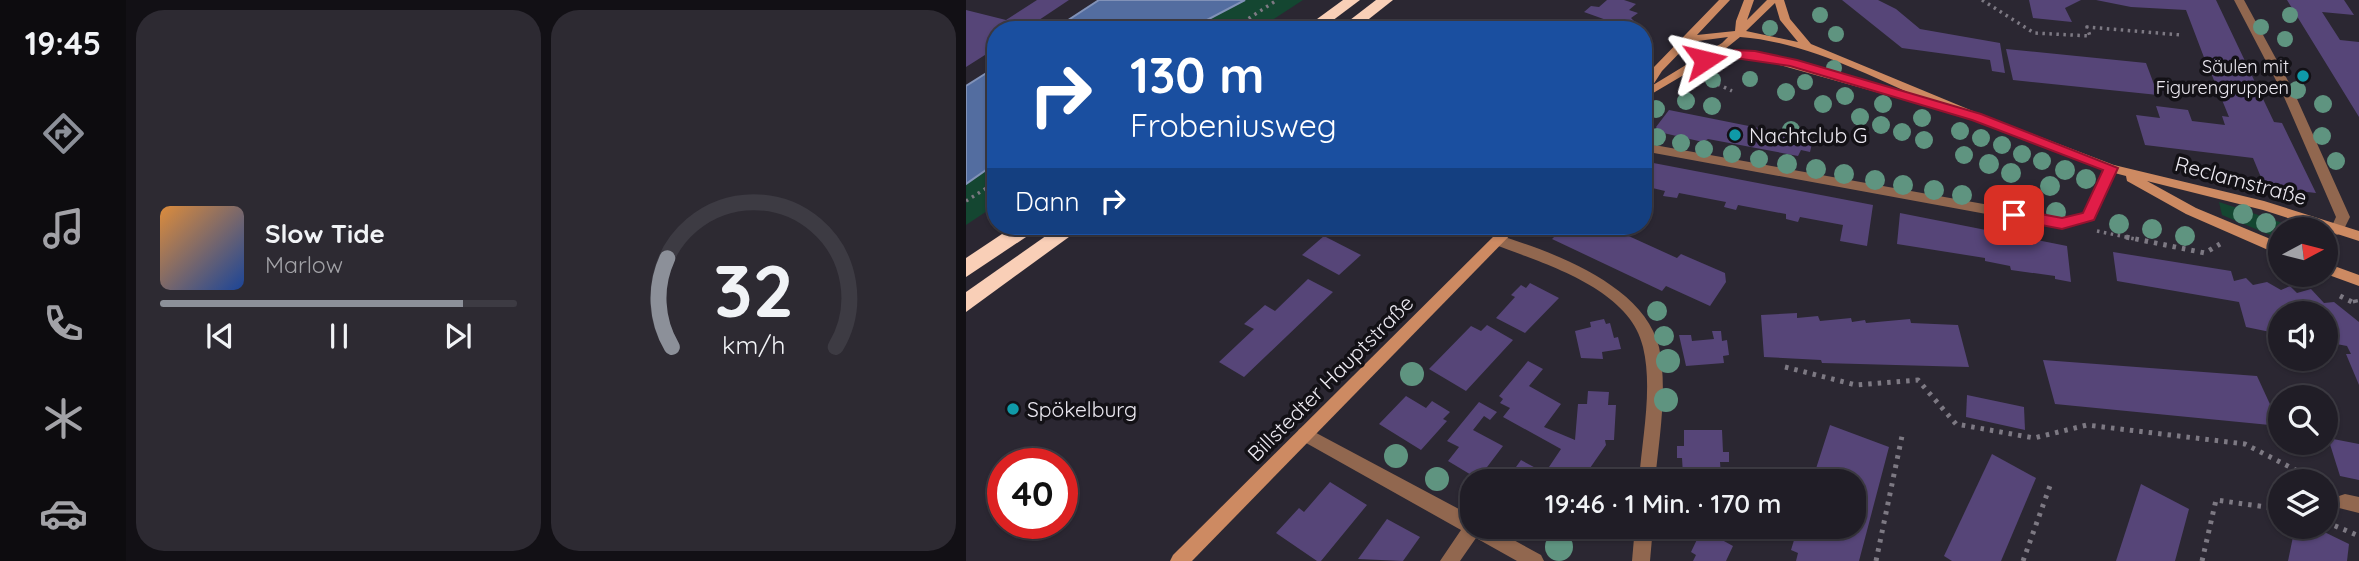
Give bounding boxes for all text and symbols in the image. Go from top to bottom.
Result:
text: 19:45 [25,23,101,63]
position arrow [1668,23,1742,97]
text: 130 m [1130,44,1264,105]
icon: right [1015,49,1106,140]
place label: Säulen mit Figurengruppen [2156,55,2289,99]
marker: Säulen mit Figurengruppen [2295,68,2311,84]
text: Frobeniusweg [1130,105,1337,145]
icon: directions [39,109,88,158]
place label: Nachtclub G [1749,122,1867,148]
marker: Nachtclub G [1727,127,1743,143]
street label: Reclamstraße [2172,150,2310,210]
icon: right [1094,182,1132,220]
text: Dann [1015,185,1080,218]
pin [1984,185,2044,245]
icon: arrive [1995,196,2033,234]
icon: music [39,204,88,253]
text: Slow Tide [265,217,385,250]
north arrow [2268,217,2338,287]
map controls [2268,217,2338,539]
text: 32 [713,244,794,335]
text: Marlow [265,250,343,279]
street label: Billstedter Hauptstraße [1242,290,1418,466]
icon: phone [39,299,88,348]
button: sound [2268,301,2338,371]
icon: previous [201,317,239,355]
icon: pause [320,317,358,355]
icon: next [439,317,477,355]
text: km/h [722,328,785,359]
button: search [2268,385,2338,455]
icon: climate [39,394,88,443]
place label: Spökelburg [1027,396,1137,422]
marker: Spökelburg [1005,401,1021,417]
speed limit sign: 40 [987,448,1078,539]
button: layers [2268,469,2338,539]
text: 19:46 · 1 Min. · 170 m [1545,487,1781,520]
icon: car [39,489,88,538]

